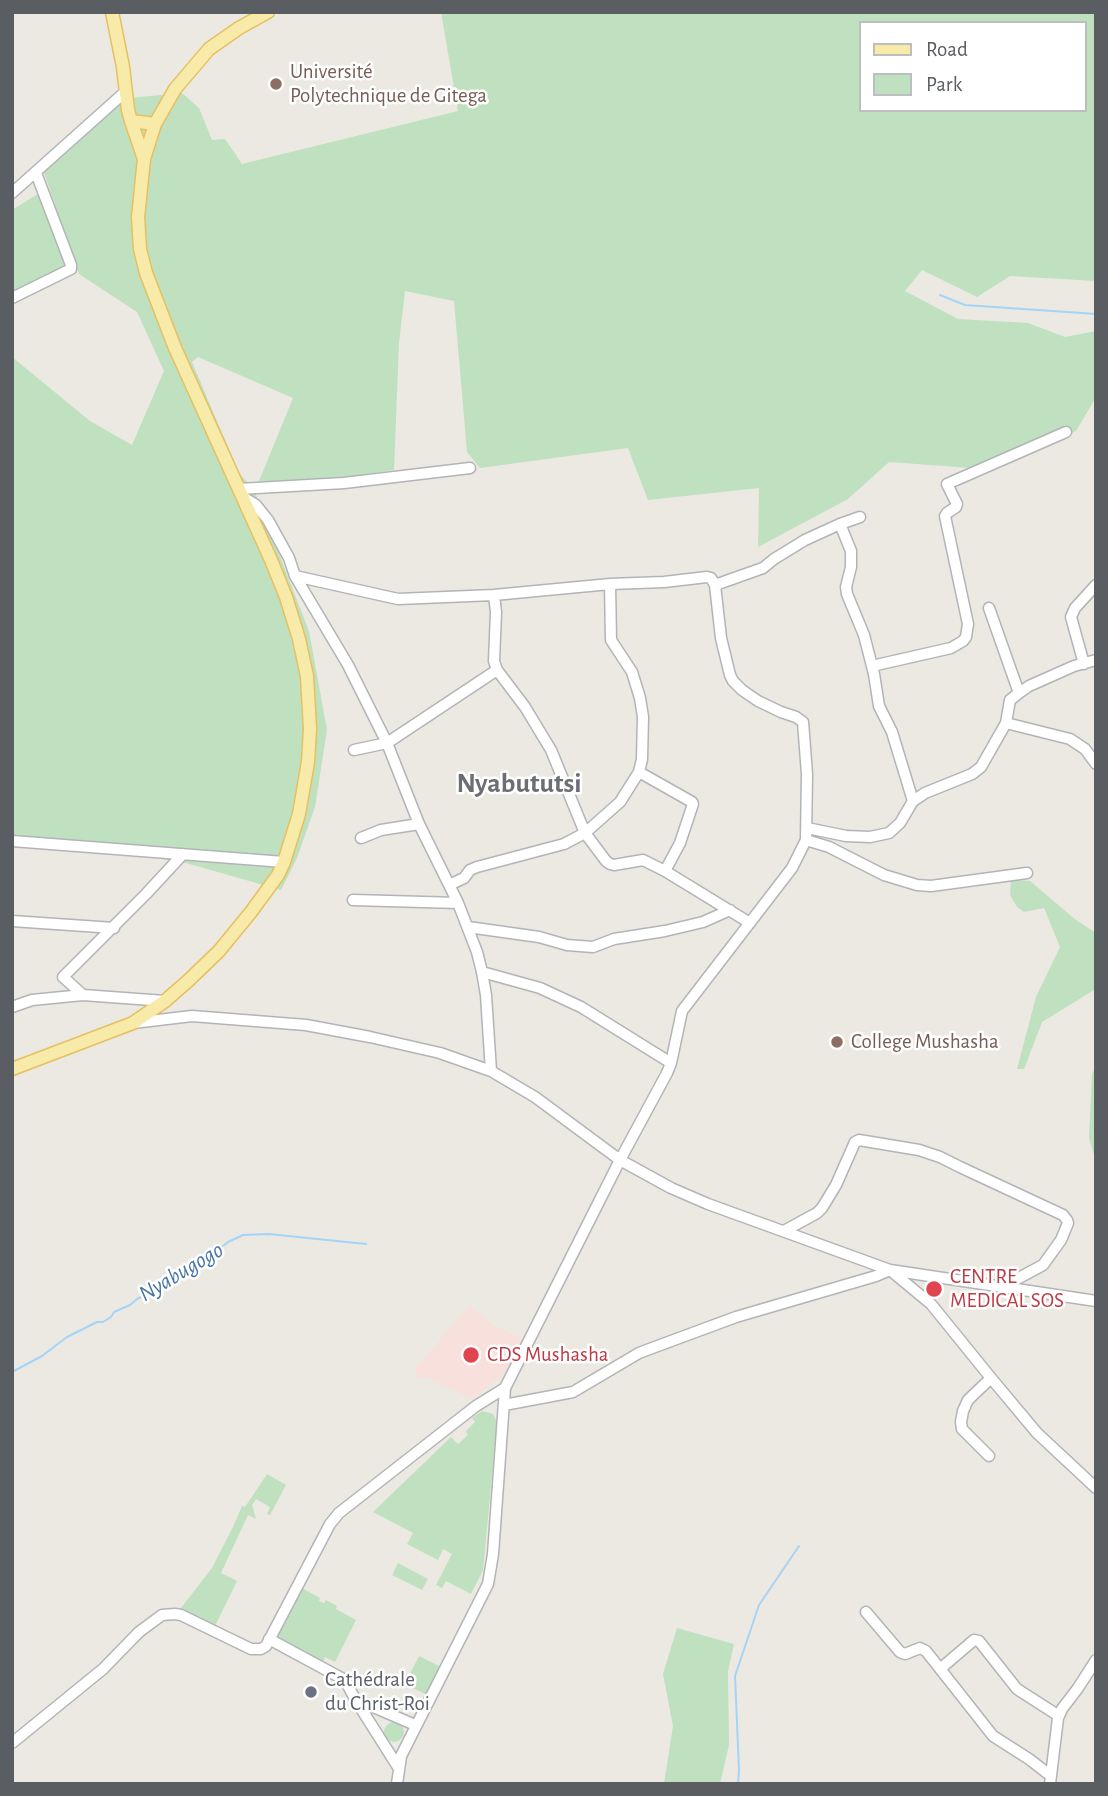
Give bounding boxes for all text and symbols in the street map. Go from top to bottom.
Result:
legend [860,21,1087,112]
text: Road [926,39,968,60]
place label: Université Polytechnique de Gitega [290,59,487,109]
text: Park [926,74,962,95]
marker: Université Polytechnique de Gitega [268,76,284,92]
district label: Nyabututsi [456,767,582,801]
place label: College Mushasha [851,1029,999,1055]
marker: College Mushasha [829,1034,845,1050]
water label: Nyabugogo [134,1236,228,1308]
place label: CENTRE MEDICAL SOS [950,1264,1064,1314]
marker: CENTRE MEDICAL SOS [924,1279,944,1299]
place label: CDS Mushasha [487,1342,609,1368]
marker: CDS Mushasha [461,1345,481,1365]
place label: Cathédrale du Christ-Roi [325,1667,430,1717]
marker: Cathédrale du Christ-Roi [303,1684,319,1700]

